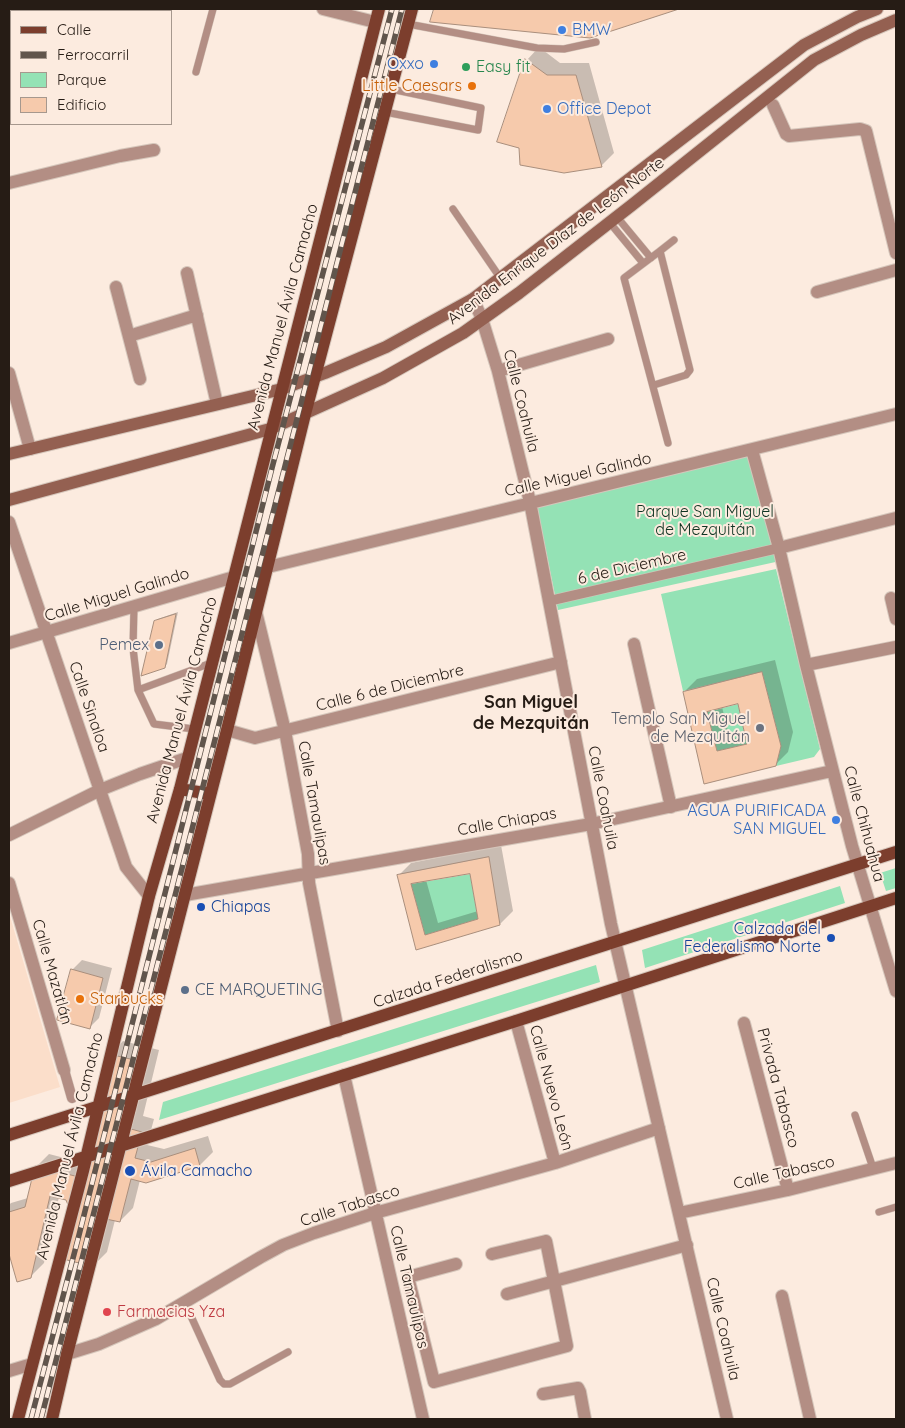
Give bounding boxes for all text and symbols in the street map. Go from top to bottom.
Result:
legend [10,10,172,125]
text: Calle [57,20,91,39]
place label: BMW [572,20,611,40]
marker: BMW [556,24,568,36]
text: Ferrocarril [57,45,129,64]
place label: Oxxo [387,54,424,74]
place label: Easy fit [476,57,530,77]
marker: Oxxo [428,58,440,70]
marker: Easy fit [460,61,472,73]
text: Parque [57,70,107,89]
place label: Little Caesars [362,76,462,96]
marker: Little Caesars [466,80,478,92]
text: Edificio [57,95,106,114]
place label: Office Depot [557,99,651,119]
marker: Office Depot [541,103,553,115]
street label: Avenida Enrique Díaz de León Norte [444,153,668,329]
street label: Avenida Manuel Ávila Camacho [243,202,323,432]
street label: Calle Coahuila [499,347,543,455]
street label: Calle Miguel Galindo [503,449,653,501]
park label: Parque San Miguel de Mezquitán [636,502,774,540]
street label: 6 de Diciembre [576,545,688,589]
street label: Calle Miguel Galindo [42,564,192,626]
street label: Avenida Manuel Ávila Camacho [142,595,222,825]
place label: Pemex [99,635,149,655]
marker: Pemex [153,639,165,651]
street label: Calle Sinaloa [64,659,114,755]
street label: Calle 6 de Diciembre [314,660,466,716]
district label: San Miguel de Mezquitán [473,692,589,734]
place label: Templo San Miguel de Mezquitán [611,709,750,747]
marker: Templo San Miguel de Mezquitán [754,722,766,734]
street label: Calle Tamaulipas [294,739,334,867]
street label: Calle Coahuila [584,744,622,852]
street label: Calle Chihuahua [839,764,889,884]
place label: AGUA PURIFICADA SAN MIGUEL [687,801,826,839]
street label: Calle Chiapas [456,804,558,840]
marker: AGUA PURIFICADA SAN MIGUEL [830,814,842,826]
place label: Chiapas [211,897,271,917]
marker: Chiapas [195,901,207,913]
street label: Calle Mazatlán [28,917,76,1027]
place label: Calzada del Federalismo Norte [684,919,821,957]
marker: Calzada del Federalismo Norte [825,932,837,944]
street label: Calzada Federalismo [371,946,525,1012]
place label: CE MARQUETING [195,980,322,1000]
marker: CE MARQUETING [179,984,191,996]
place label: Starbucks [90,989,163,1009]
marker: Starbucks [74,993,86,1005]
street label: Calle Nuevo León [525,1023,577,1153]
street label: Privada Tabasco [753,1026,803,1150]
street label: Avenida Manuel Ávila Camacho [32,1030,108,1262]
street label: Calle Tabasco [731,1152,837,1194]
place label: Ávila Camacho [141,1161,252,1181]
marker: Ávila Camacho [123,1164,137,1178]
street label: Calle Tabasco [298,1181,402,1231]
street label: Calle Tamaulipas [386,1224,432,1350]
street label: Calle Coahuila [702,1275,744,1383]
place label: Farmacias Yza [117,1302,225,1322]
marker: Farmacias Yza [101,1306,113,1318]

